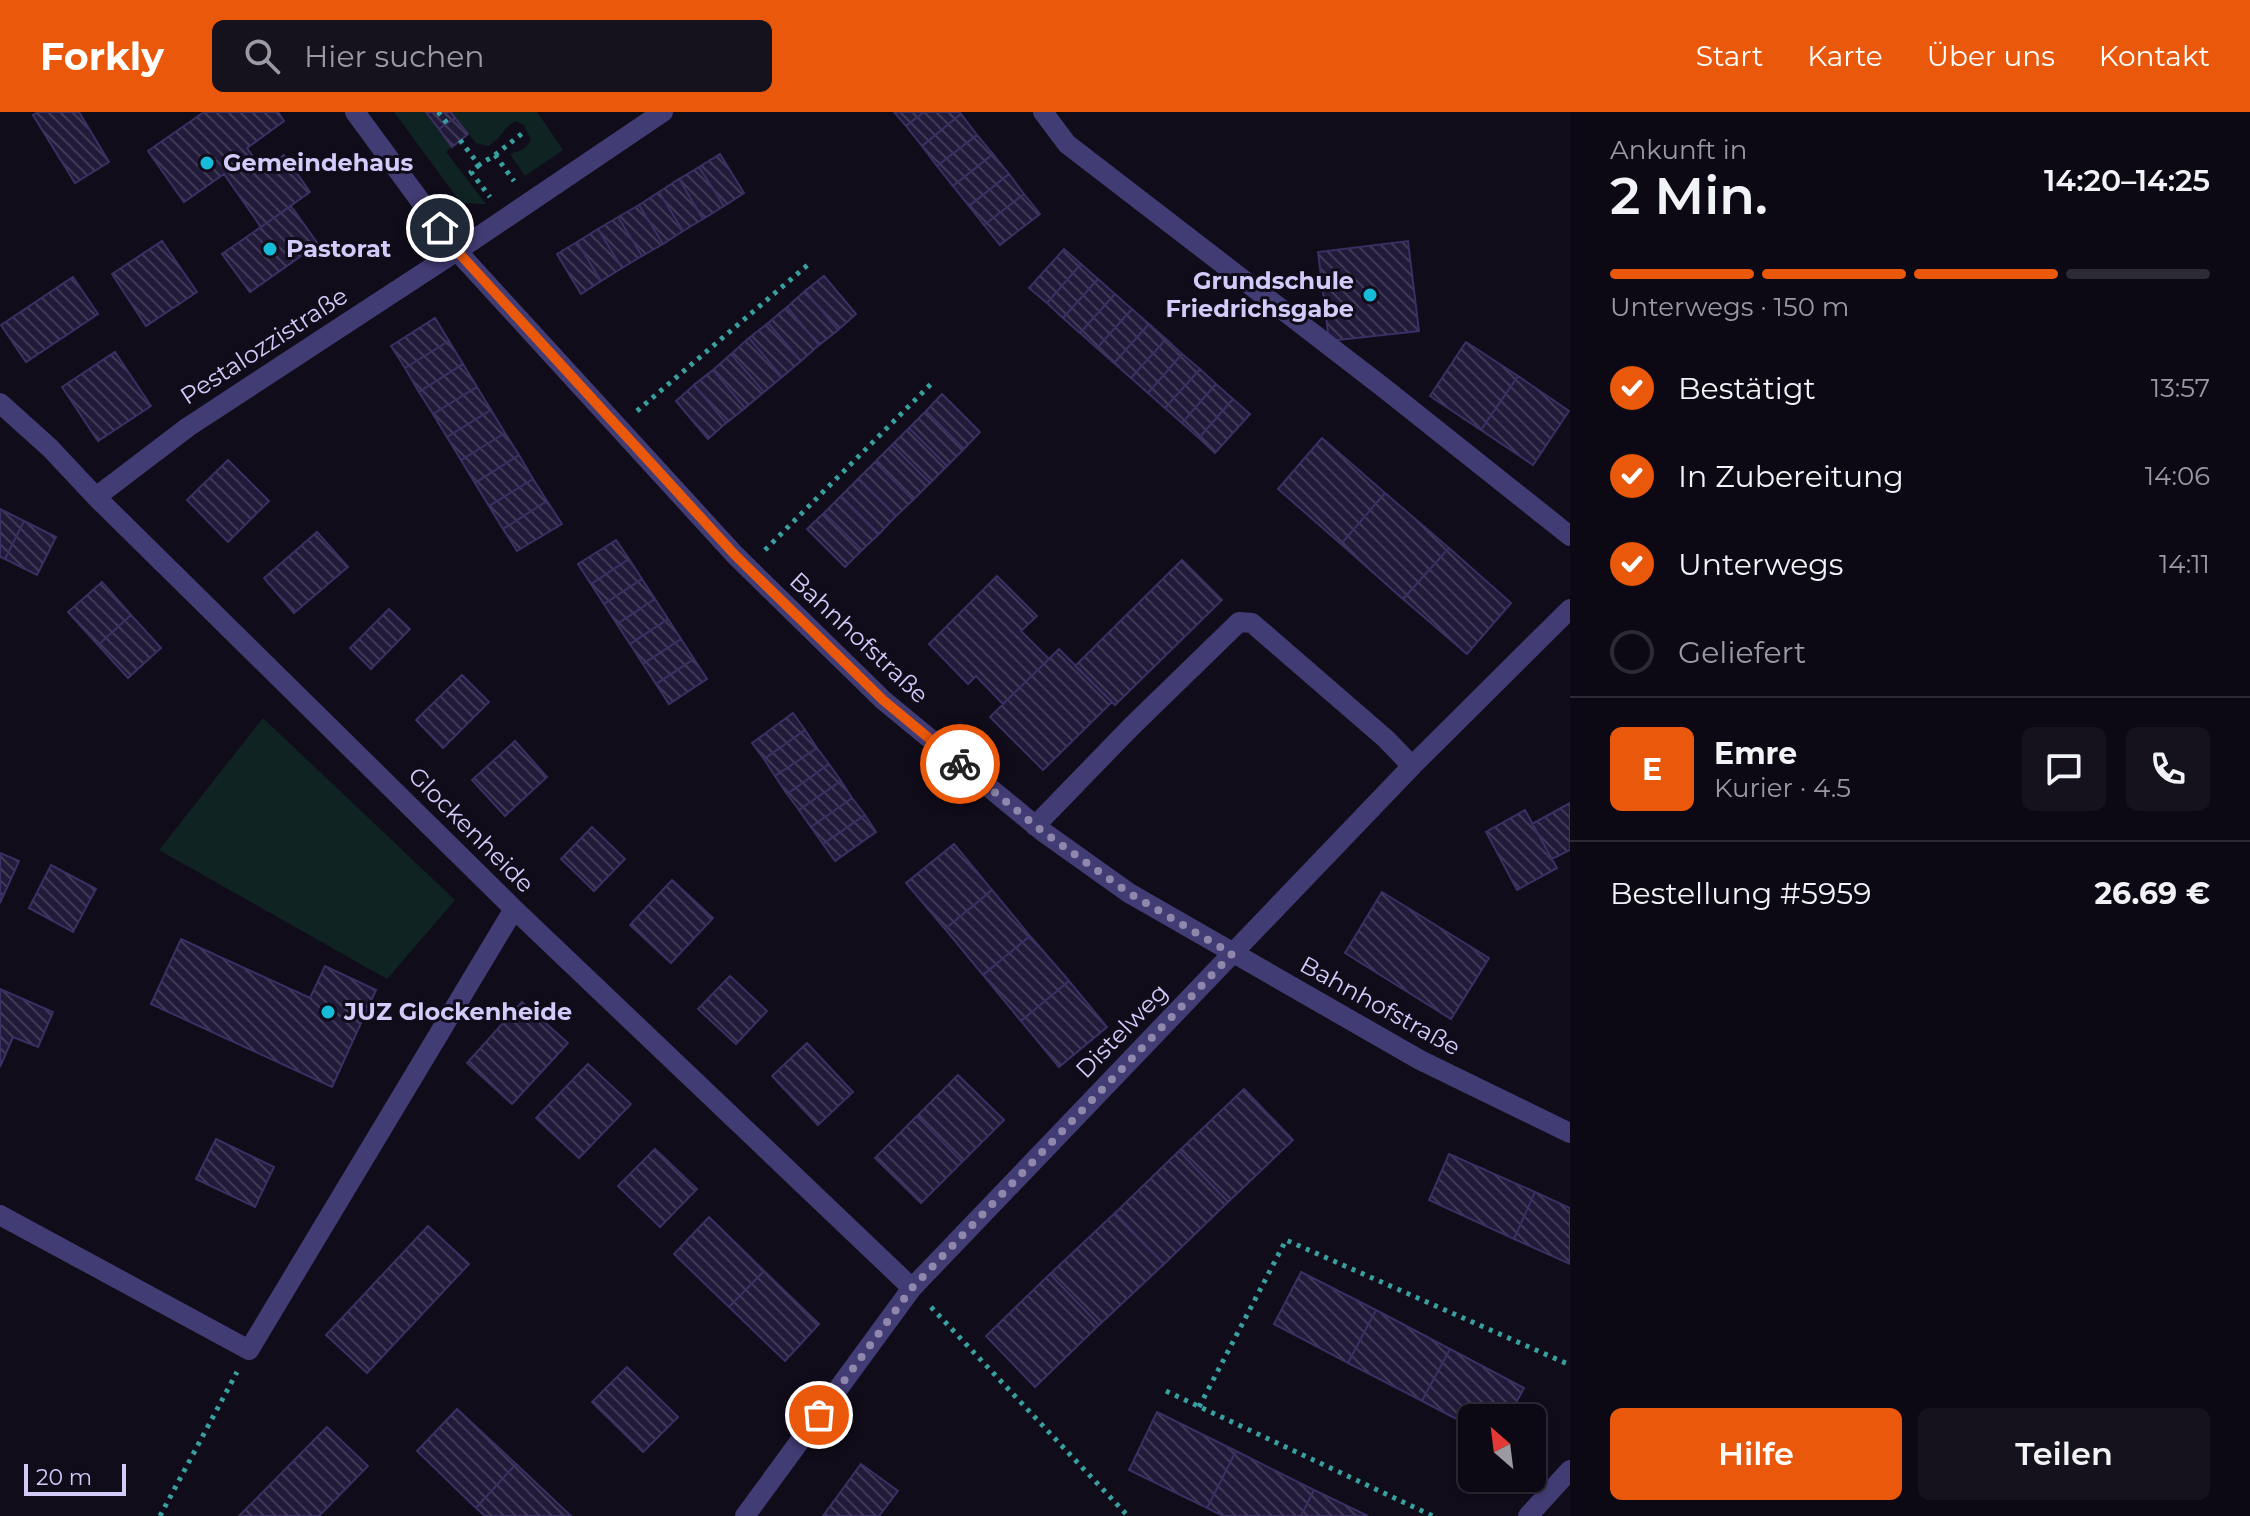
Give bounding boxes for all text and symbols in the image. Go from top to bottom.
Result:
search box [212,20,772,92]
text: Forkly [40,33,164,80]
icon: search [240,34,284,78]
text: Hier suchen [304,38,485,75]
text: Start [1696,39,1763,73]
text: Karte [1807,39,1883,73]
text: Über uns [1927,39,2055,73]
text: Kontakt [2099,39,2210,73]
text: Ankunft in [1610,134,1747,166]
place label: Gemeindehaus [223,148,414,177]
marker: Gemeindehaus [198,154,216,172]
text: 14:20–14:25 [2044,162,2210,199]
text: 2 Min. [1610,164,1768,227]
pin [406,194,474,262]
icon: home [418,206,462,250]
place label: Pastorat [286,234,392,263]
marker: Pastorat [261,240,279,258]
place label: Grundschule Friedrichsgabe [1165,266,1354,323]
street label: Pestalozzistraße [175,281,353,410]
marker: Grundschule Friedrichsgabe [1361,286,1379,304]
text: Unterwegs · 150 m [1610,291,1849,323]
icon: check [1610,366,1654,410]
text: Bestätigt [1678,370,1816,407]
text: 13:57 [2151,372,2210,404]
icon: check [1610,454,1654,498]
text: In Zubereitung [1678,458,1904,495]
text: 14:06 [2145,460,2210,492]
icon: check [1610,542,1654,586]
text: Unterwegs [1678,546,1843,583]
text: 14:11 [2159,548,2210,580]
street label: Bahnhofstraße [784,566,935,709]
text: Geliefert [1678,634,1806,671]
courier [920,724,1000,804]
button: chat [2022,727,2106,811]
button: phone [2126,727,2210,811]
text: Emre [1714,735,1797,772]
icon: bike [938,742,982,786]
text: E [1642,751,1662,788]
street label: Glockenheide [402,761,540,899]
text: Kurier · 4.5 [1714,772,1851,804]
text: Bestellung #5959 [1610,875,1871,912]
text: 26.69 € [2094,875,2210,912]
street label: Bahnhofstraße [1295,950,1466,1062]
street label: Distelweg [1070,977,1174,1084]
place label: JUZ Glockenheide [343,997,572,1026]
marker: JUZ Glockenheide [319,1003,337,1021]
pin [785,1381,853,1449]
icon: bag [797,1393,841,1437]
north arrow [1458,1404,1546,1492]
map controls [1458,1404,1546,1492]
button: Hilfe [1610,1408,1902,1500]
button: Teilen [1918,1408,2210,1500]
scale bar [24,1460,126,1496]
text: 20 m [36,1464,92,1491]

